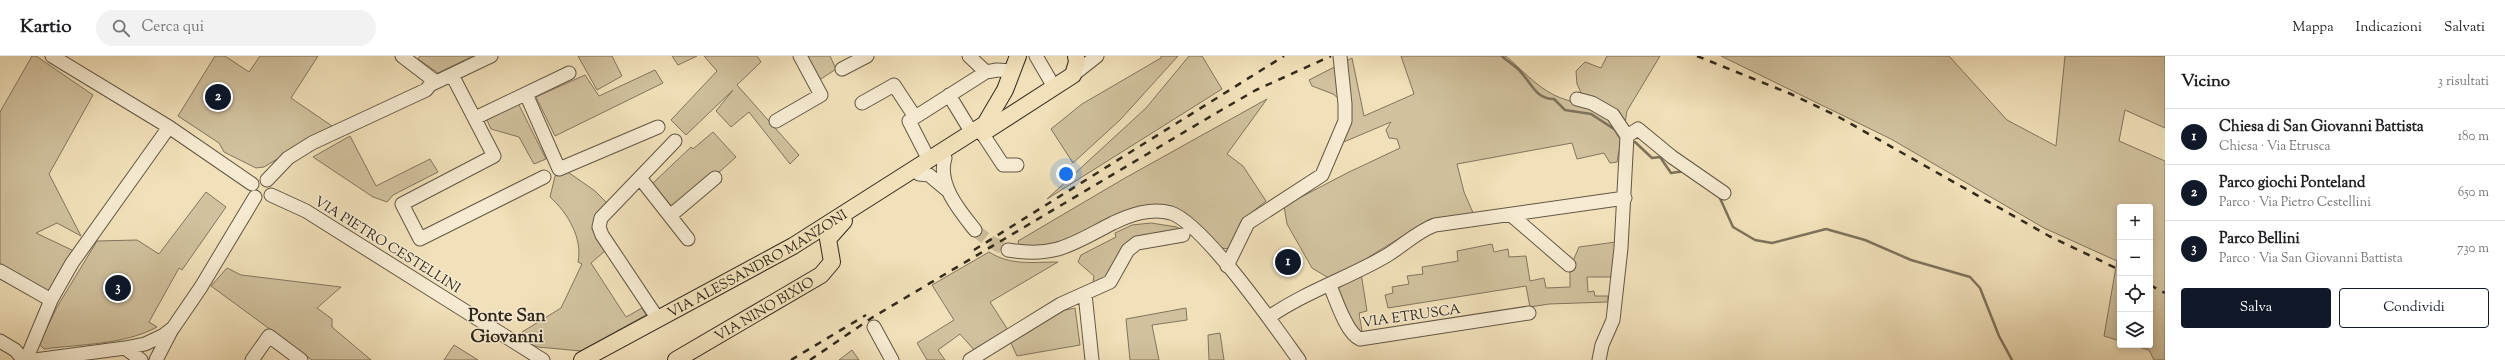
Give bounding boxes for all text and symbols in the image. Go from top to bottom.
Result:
search box [96,10,376,46]
text: Kartio [20,14,72,41]
icon: search [110,17,132,39]
text: Cerca qui [142,17,204,38]
text: Mappa [2293,18,2334,38]
text: Indicazioni [2356,18,2422,38]
text: Salvati [2444,18,2485,38]
text: Vicino [2181,70,2230,94]
text: 3 risultati [2438,73,2489,91]
pin: 2 [205,82,231,112]
text: Chiesa di San Giovanni Battista [2219,117,2424,138]
text: 1 [2192,128,2196,146]
text: 180 m [2458,128,2489,146]
text: Chiesa · Via Etrusca [2219,138,2331,156]
your location [1056,164,1076,184]
text: Parco giochi Ponteland [2219,173,2366,194]
text: 2 [2191,184,2197,202]
text: 650 m [2458,184,2489,202]
street label: VIA PIETRO CESTELLINI [310,192,464,299]
text: Parco · Via Pietro Cestellini [2219,194,2371,212]
map controls [2117,204,2153,348]
button: + [2117,204,2153,240]
street label: VIA ALESSANDRO MANZONI [664,206,852,324]
text: Parco Bellini [2219,229,2300,250]
button: − [2117,240,2153,276]
text: 3 [2191,240,2197,258]
text: 730 m [2457,240,2489,258]
pin: 1 [1275,247,1301,277]
text: Parco · Via San Giovanni Battista [2219,250,2403,268]
pin: 3 [105,273,131,303]
street label: VIA NINO BIXIO [711,273,819,347]
button: locate [2117,276,2153,312]
button: Salva [2181,288,2331,328]
button: Condividi [2339,288,2489,328]
street label: VIA ETRUSCA [1361,300,1463,334]
district label: Ponte San Giovanni [468,304,546,351]
button: layers [2117,312,2153,348]

